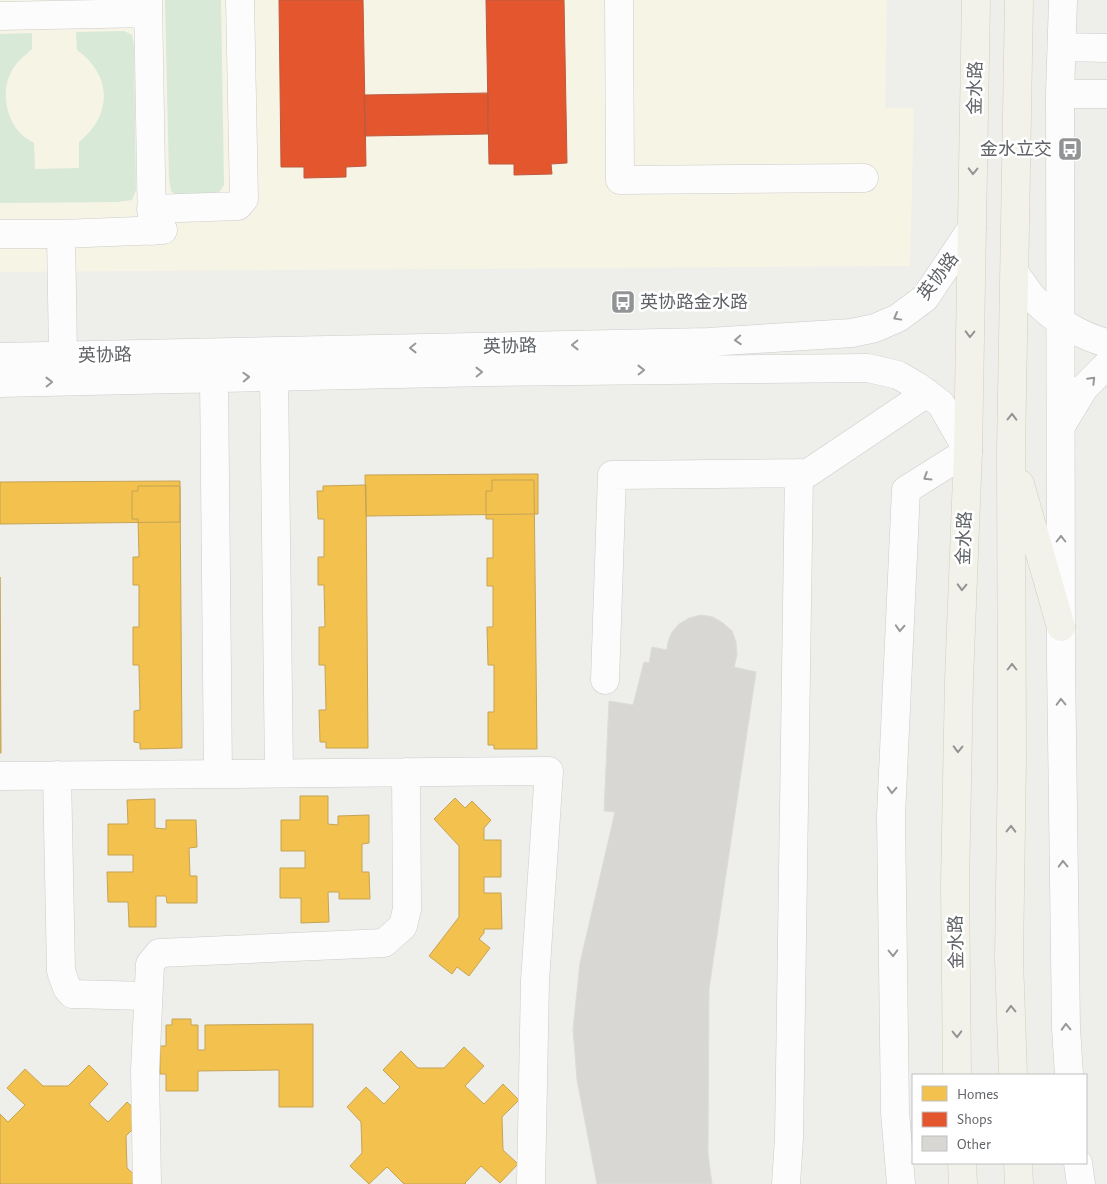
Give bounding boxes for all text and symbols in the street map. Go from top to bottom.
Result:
street label: 金水路 [965,61,985,115]
bus stop icon: 金水立交 [1057,136,1083,162]
place label: 金水立交 [980,139,1052,159]
one-way arrow [968,168,978,175]
street label: 英协路 [914,248,962,304]
bus stop icon: 英协路金水路 [610,289,636,315]
place label: 英协路金水路 [640,292,748,312]
one-way arrow [894,311,903,321]
one-way arrow [965,330,975,338]
one-way arrow [734,335,742,346]
street label: 英协路 [483,336,537,356]
one-way arrow [571,340,579,350]
one-way arrow [409,343,416,353]
street label: 英协路 [78,345,132,365]
one-way arrow [638,365,645,375]
one-way arrow [475,367,483,377]
one-way arrow [242,372,250,382]
one-way arrow [45,377,53,387]
one-way arrow [1086,377,1095,386]
one-way arrow [1006,412,1017,420]
one-way arrow [923,471,932,480]
street label: 金水路 [953,511,975,565]
one-way arrow [1056,535,1066,542]
one-way arrow [957,583,968,591]
one-way arrow [894,624,905,632]
one-way arrow [1007,662,1017,670]
one-way arrow [1056,697,1066,705]
one-way arrow [952,746,963,754]
one-way arrow [886,787,897,795]
one-way arrow [1006,825,1016,832]
one-way arrow [1058,860,1069,868]
street label: 金水路 [946,915,966,969]
one-way arrow [887,949,898,957]
one-way arrow [1005,1005,1016,1013]
one-way arrow [1060,1022,1071,1030]
one-way arrow [952,1031,962,1039]
legend [912,1074,1087,1164]
text: Homes [957,1087,999,1102]
text: Shops [957,1112,992,1127]
text: Other [957,1137,991,1152]

